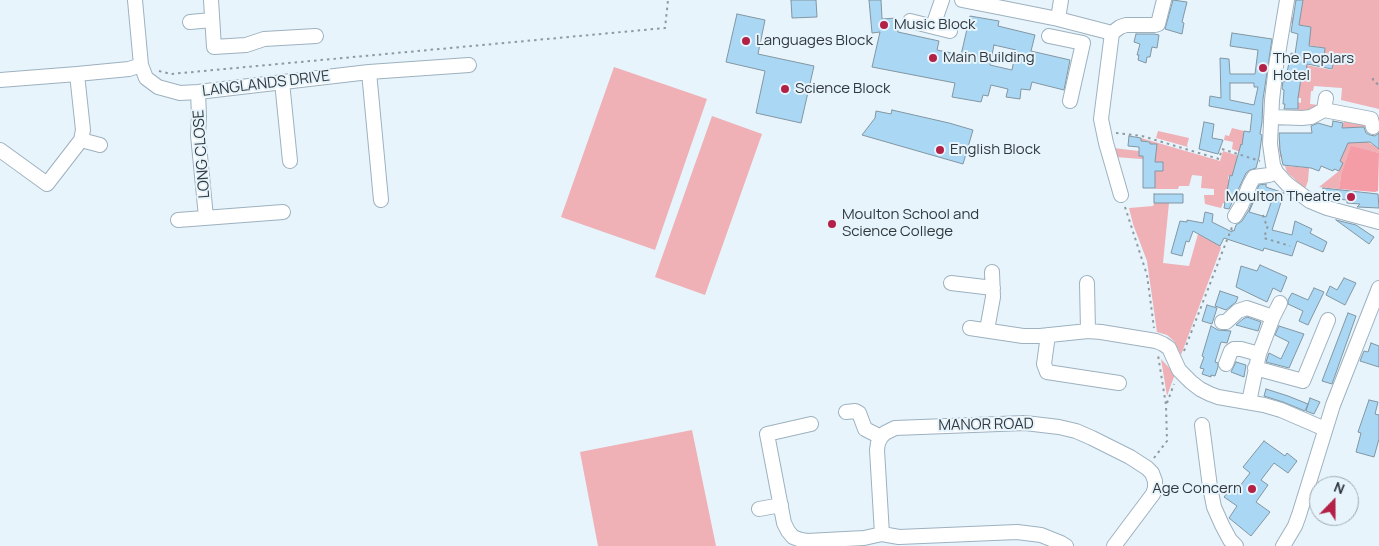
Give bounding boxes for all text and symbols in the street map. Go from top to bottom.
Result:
place label: Music Block [894,16,976,34]
marker: Music Block [878,19,890,31]
place label: Languages Block [756,32,873,50]
marker: Languages Block [740,35,752,47]
place label: Main Building [943,49,1035,67]
place label: The Poplars Hotel [1273,50,1354,85]
marker: Main Building [927,52,939,64]
marker: The Poplars Hotel [1257,62,1269,74]
street label: LANGLANDS DRIVE [201,67,331,101]
place label: Science Block [795,80,890,98]
marker: Science Block [779,83,791,95]
street label: LONG CLOSE [190,109,214,199]
place label: English Block [950,141,1040,159]
marker: English Block [934,144,946,156]
place label: Moulton Theatre [1226,188,1341,206]
marker: Moulton Theatre [1345,191,1357,203]
place label: Moulton School and Science College [842,206,979,241]
marker: Moulton School and Science College [826,218,838,230]
street label: MANOR ROAD [938,415,1034,435]
north arrow [1309,476,1359,526]
text: N [1331,477,1348,498]
place label: Age Concern [1152,480,1242,498]
marker: Age Concern [1246,483,1258,495]

